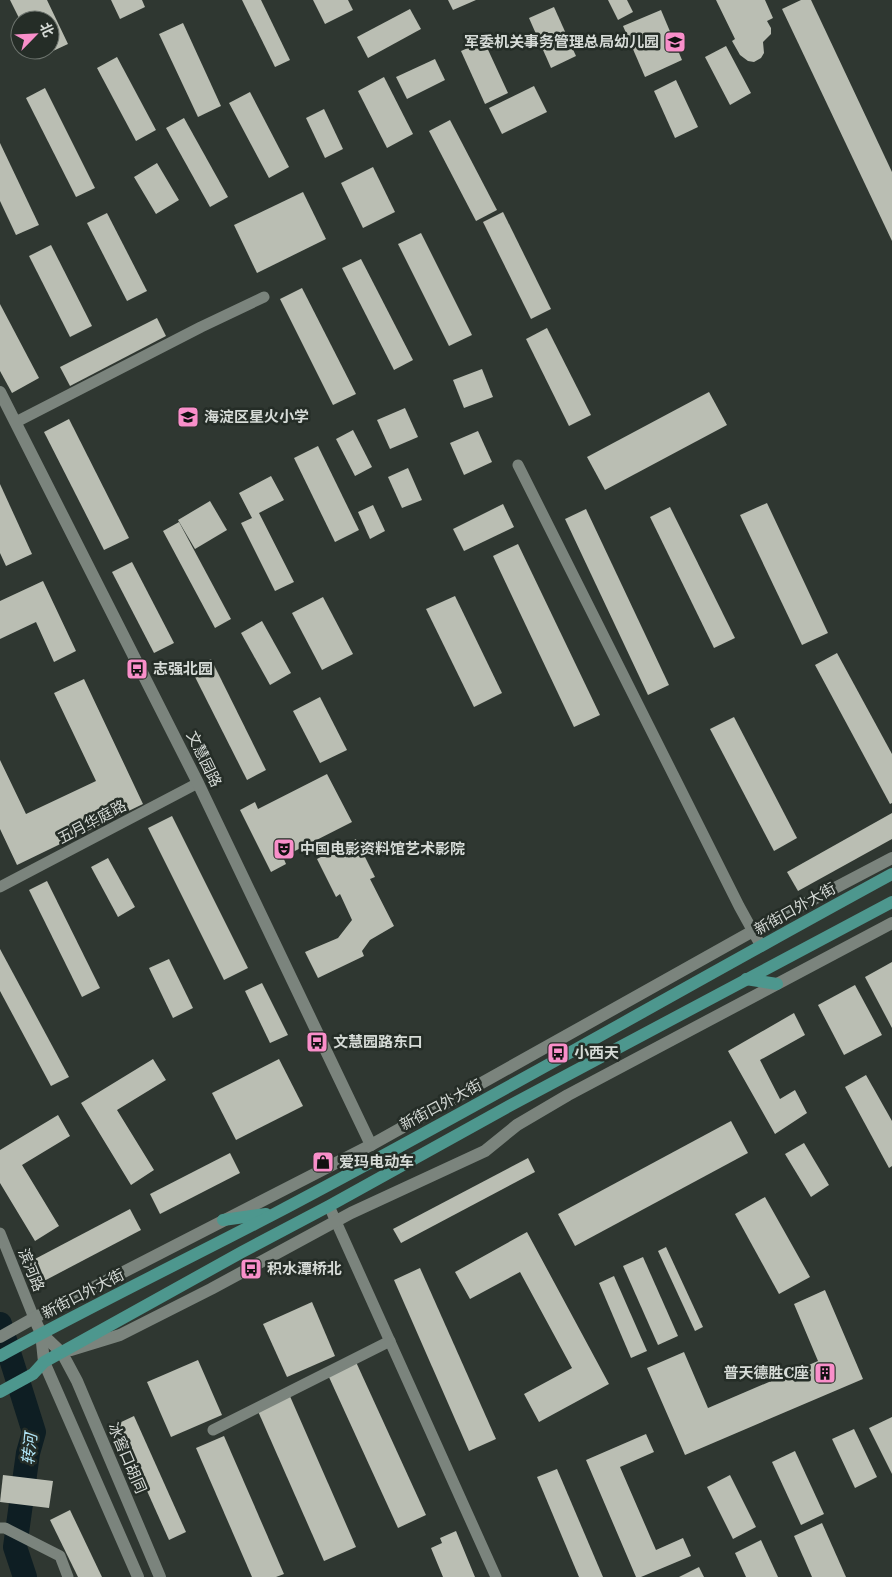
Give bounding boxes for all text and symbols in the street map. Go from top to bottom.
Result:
north arrow [10,10,60,60]
text: 北 [37,20,57,39]
school or university icon: 军委机关事务管理总局幼儿园 [663,30,687,54]
place label: 军委机关事务管理总局幼儿园 [464,33,659,51]
school or university icon: 海淀区星火小学 [176,405,200,429]
place label: 海淀区星火小学 [204,408,309,426]
bus stop icon: 志强北园 [125,657,149,681]
place label: 志强北园 [153,660,213,678]
street label: 文慧园路 [183,728,225,790]
street label: 五月华庭路 [55,796,129,848]
theatre icon: 中国电影资料馆艺术影院 [272,837,296,861]
place label: 中国电影资料馆艺术影院 [300,840,465,858]
street label: 新街口外大街 [751,879,839,939]
bus stop icon: 文慧园路东口 [305,1030,329,1054]
place label: 文慧园路东口 [333,1033,423,1051]
bus stop icon: 小西天 [546,1041,570,1065]
place label: 小西天 [574,1044,619,1062]
street label: 新街口外大街 [397,1076,485,1134]
shop icon: 爱玛电动车 [311,1150,335,1174]
place label: 爱玛电动车 [339,1153,414,1171]
street label: 滨河路 [14,1246,48,1294]
bus stop icon: 积水潭桥北 [239,1257,263,1281]
place label: 积水潭桥北 [267,1260,342,1278]
street label: 新街口外大街 [39,1266,127,1322]
building icon: 普天德胜C座 [813,1361,837,1385]
place label: 普天德胜C座 [723,1364,809,1382]
street label: 冰窖口胡同 [104,1420,150,1496]
water label: 转河 [18,1429,41,1466]

